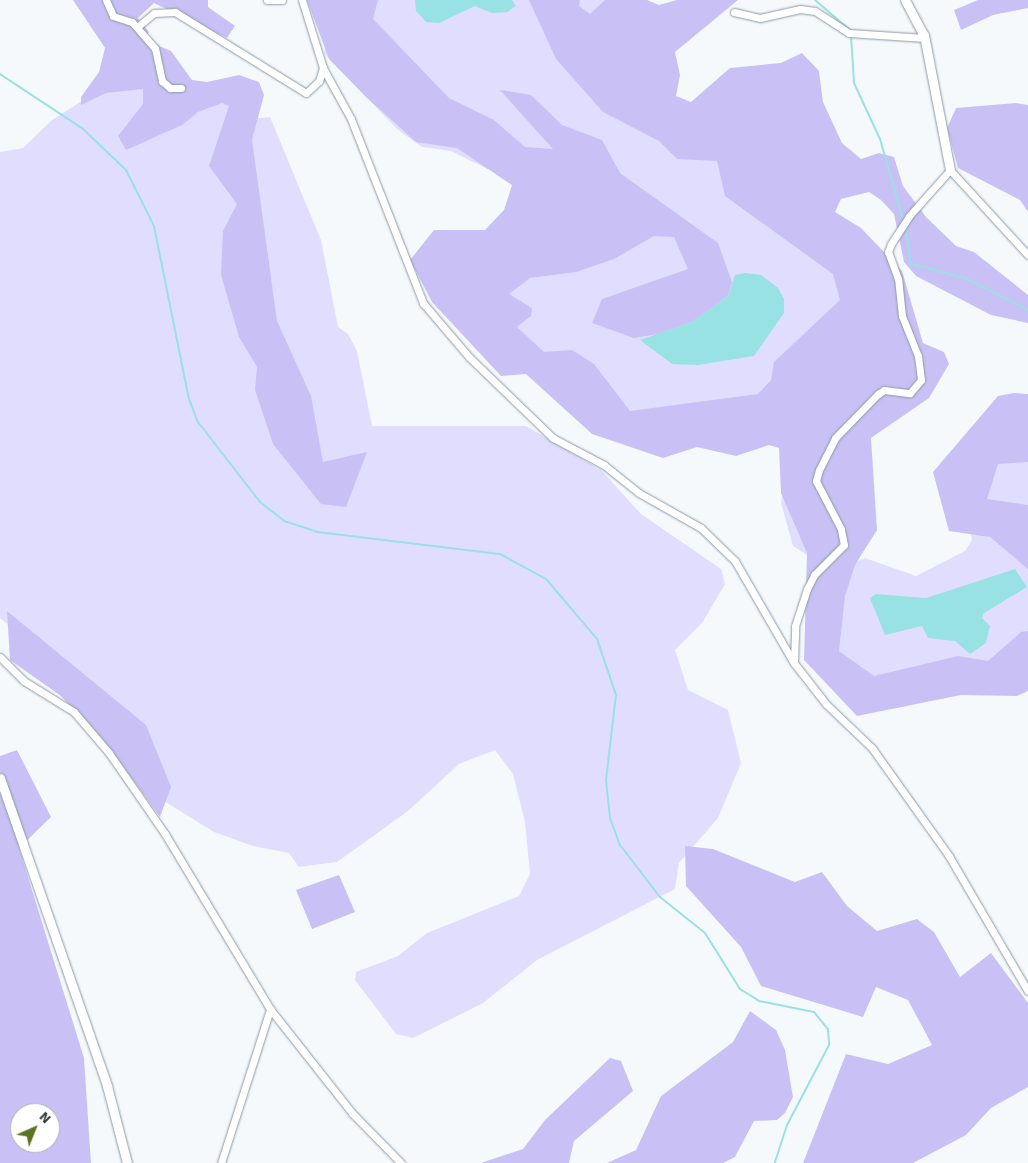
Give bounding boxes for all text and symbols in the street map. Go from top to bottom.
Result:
north arrow [10,1103,60,1153]
text: N [36,1108,54,1127]

